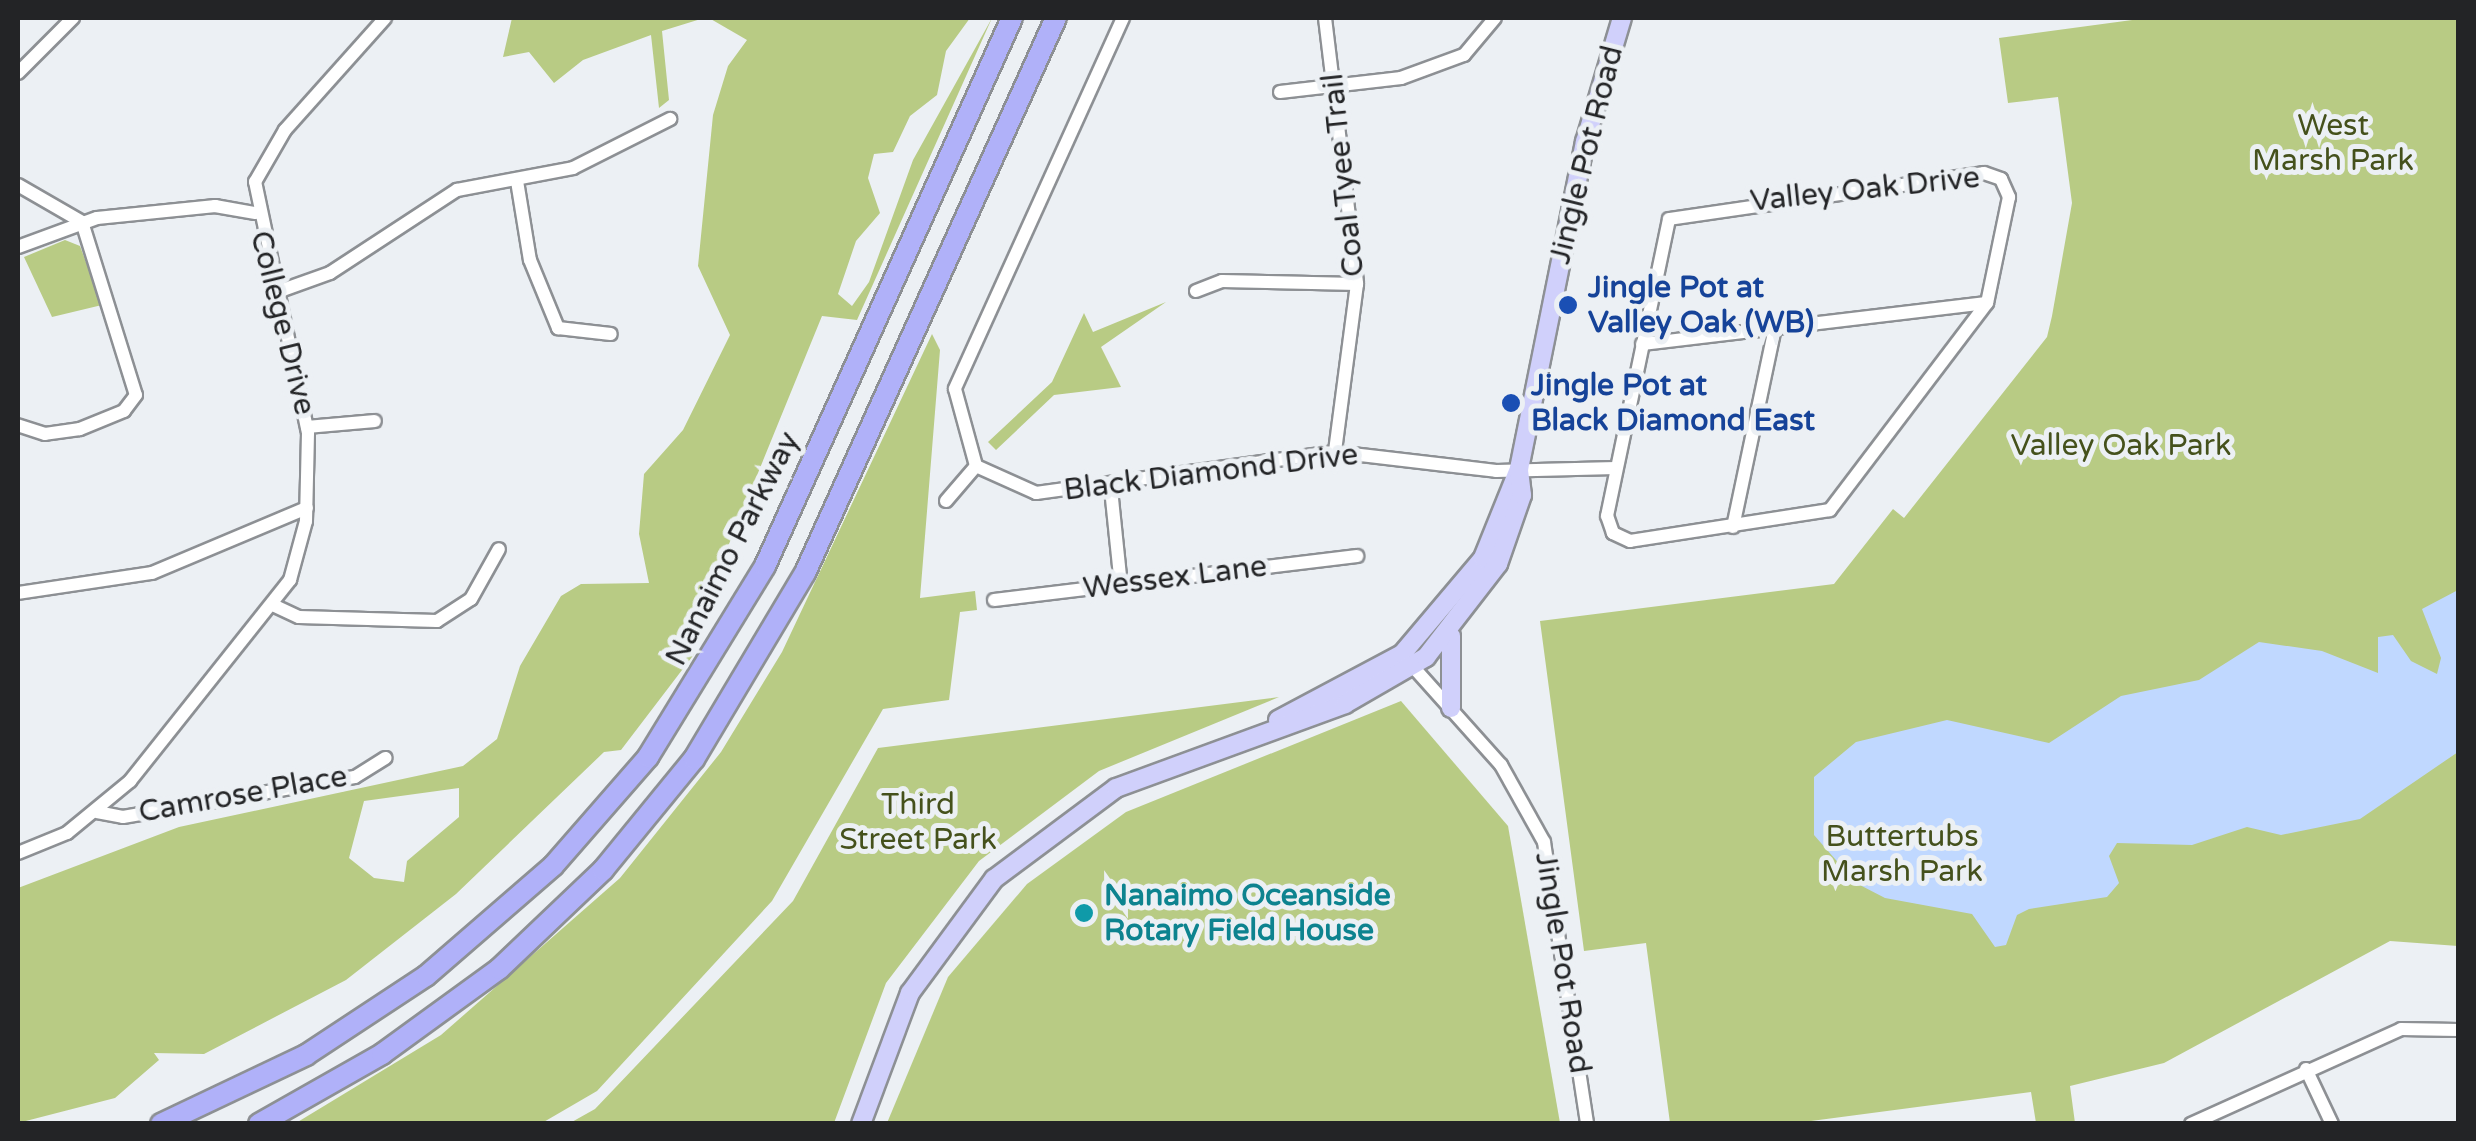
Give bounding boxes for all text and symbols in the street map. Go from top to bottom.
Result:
street label: Jingle Pot Road [1543,42,1631,268]
street label: Coal Tyee Trail [1315,72,1373,278]
park label: West Marsh Park [2252,108,2414,178]
street label: Valley Oak Drive [1748,160,1982,220]
street label: College Drive [242,227,322,419]
place label: Jingle Pot at Valley Oak (WB) [1588,270,1814,340]
marker: Jingle Pot at Valley Oak (WB) [1557,294,1579,316]
place label: Jingle Pot at Black Diamond East [1531,368,1815,438]
marker: Jingle Pot at Black Diamond East [1500,392,1522,414]
street label: Nanaimo Parkway [659,426,807,672]
park label: Valley Oak Park [2011,428,2231,464]
street label: Black Diamond Drive [1062,437,1360,509]
street label: Wessex Lane [1081,549,1269,607]
street label: Camrose Place [136,759,350,831]
park label: Third Street Park [839,787,997,858]
park label: Buttertubs Marsh Park [1821,819,1983,890]
street label: Jingle Pot Road [1527,850,1597,1076]
place label: Nanaimo Oceanside Rotary Field House [1104,878,1391,948]
marker: Nanaimo Oceanside Rotary Field House [1073,902,1095,924]

